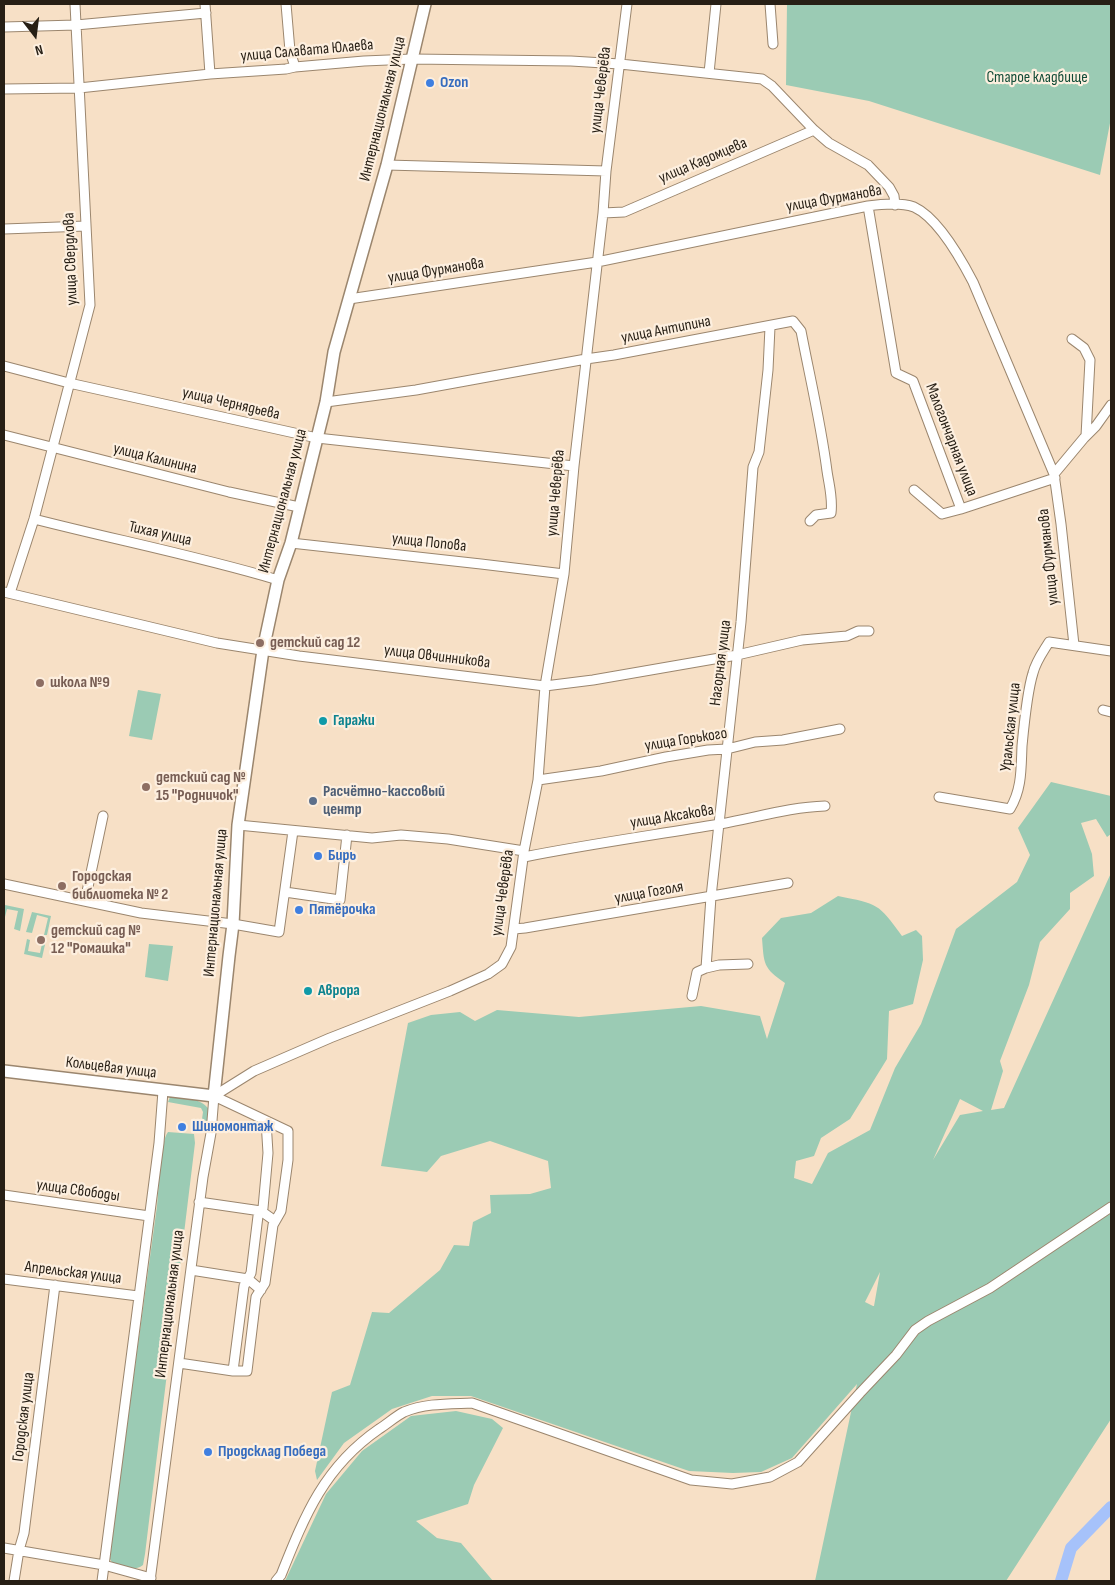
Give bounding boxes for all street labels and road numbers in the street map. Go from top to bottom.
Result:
street label: Интернациональная улица [356,35,410,183]
street label: улица Салавата Юлаева [240,36,374,66]
street label: улица Чеверёва [586,46,616,134]
street label: улица Кадомцева [656,134,750,188]
street label: улица Фурманова [785,181,883,217]
street label: улица Свердлова [60,212,82,306]
street label: улица Фурманова [387,254,485,288]
street label: улица Антипина [620,312,712,348]
street label: Малогончарная улица [921,381,981,499]
street label: улица Чернядьева [180,383,282,425]
street label: Интернациональная улица [254,427,312,575]
street label: улица Калинина [111,439,199,479]
street label: улица Чеверёва [543,449,569,537]
street label: улица Фурманова [1034,508,1064,606]
street label: Тихая улица [127,517,193,551]
street label: улица Попова [391,530,467,556]
street label: Нагорная улица [706,619,736,707]
street label: улица Овчинникова [383,641,491,673]
street label: Уральская улица [997,682,1025,772]
street label: улица Горького [643,724,729,756]
street label: улица Аксакова [629,801,715,833]
street label: Интернациональная улица [200,828,232,978]
street label: улица Чеверёва [487,849,519,937]
street label: улица Гоголя [613,878,685,908]
street label: Кольцевая улица [64,1053,158,1083]
street label: улица Свободы [35,1176,121,1206]
street label: Интернациональная улица [151,1229,189,1379]
street label: Апрельская улица [24,1258,122,1288]
street label: Городская улица [9,1371,39,1463]

